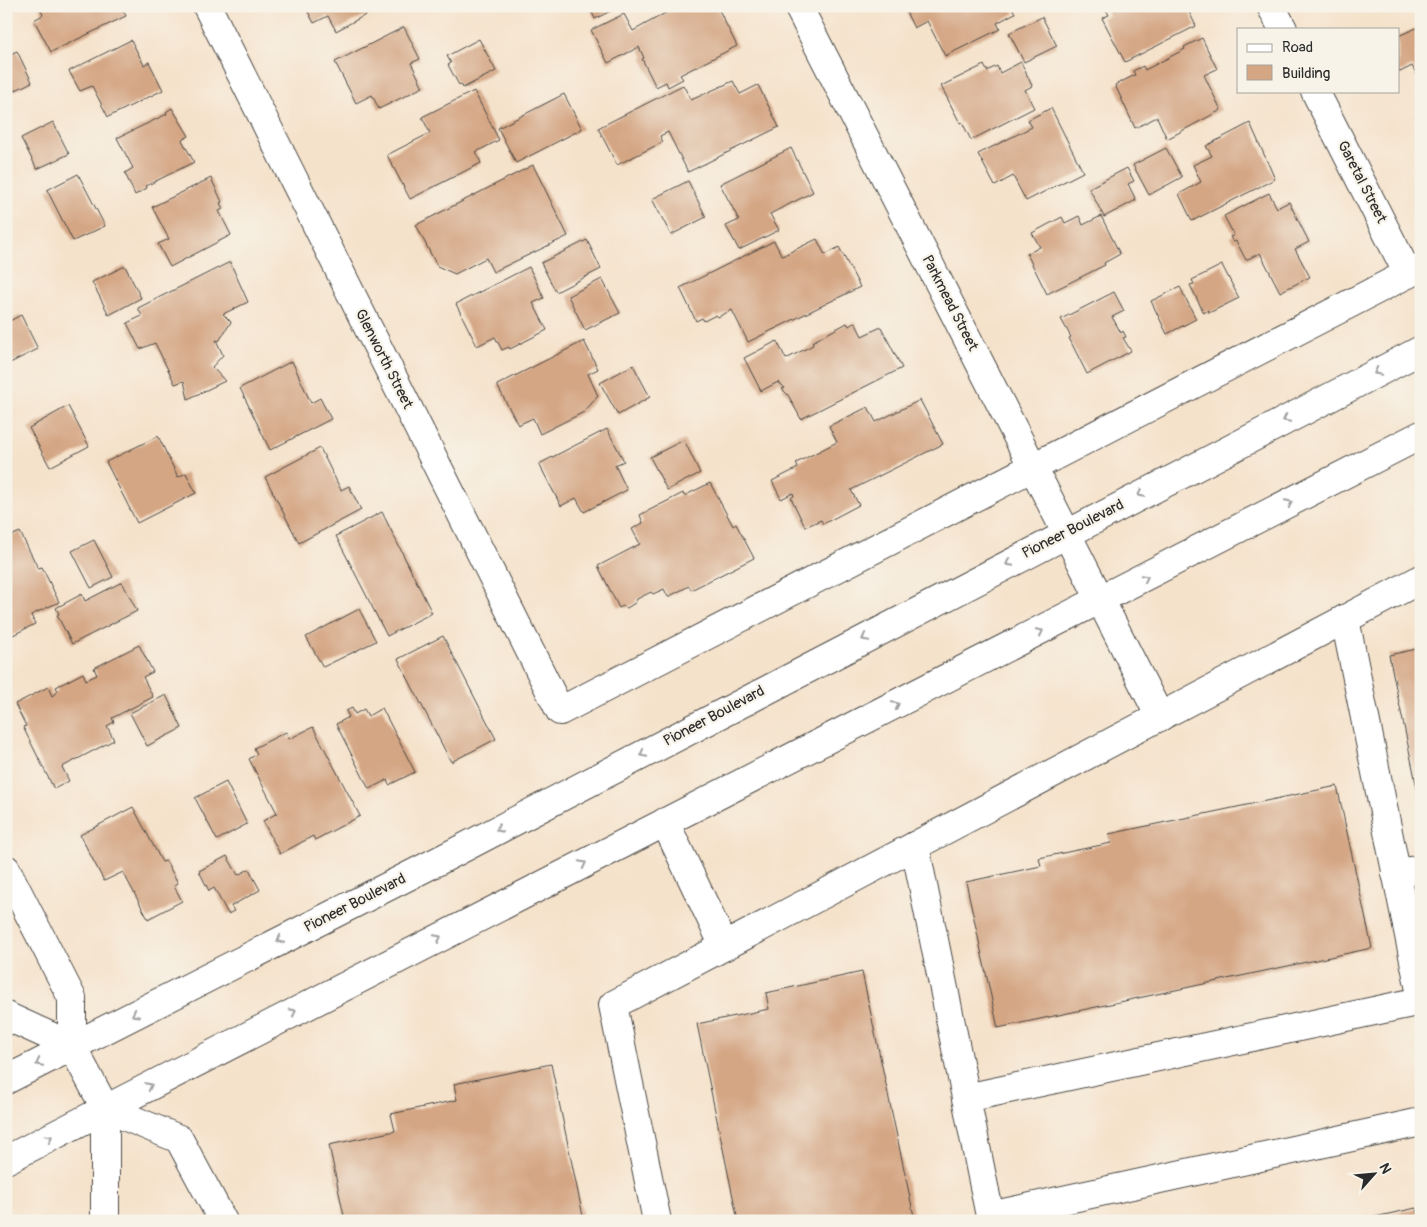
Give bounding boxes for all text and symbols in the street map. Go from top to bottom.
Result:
legend [1237,28,1400,92]
text: Road [1282,38,1313,57]
text: Building [1282,64,1330,83]
street label: Garetal Street [1333,138,1391,227]
street label: Parkmead Street [918,252,983,355]
street label: Glenworth Street [351,306,418,413]
one-way arrow [1374,366,1383,376]
one-way arrow [1282,413,1291,423]
one-way arrow [1138,488,1147,498]
street label: Pioneer Boulevard [1019,495,1127,563]
one-way arrow [1284,499,1293,509]
one-way arrow [1005,557,1014,567]
one-way arrow [1139,574,1148,584]
one-way arrow [1035,628,1044,638]
one-way arrow [861,632,870,642]
street label: Pioneer Boulevard [660,681,768,751]
one-way arrow [890,701,899,711]
one-way arrow [640,748,649,758]
one-way arrow [496,823,505,833]
one-way arrow [578,860,587,870]
street label: Pioneer Boulevard [301,869,409,937]
one-way arrow [277,934,286,944]
one-way arrow [433,934,442,944]
one-way arrow [132,1008,141,1018]
one-way arrow [288,1008,297,1018]
one-way arrow [35,1057,44,1067]
one-way arrow [143,1082,152,1092]
one-way arrow [44,1134,53,1144]
north arrow [1350,1150,1400,1200]
text: N [1375,1160,1395,1176]

